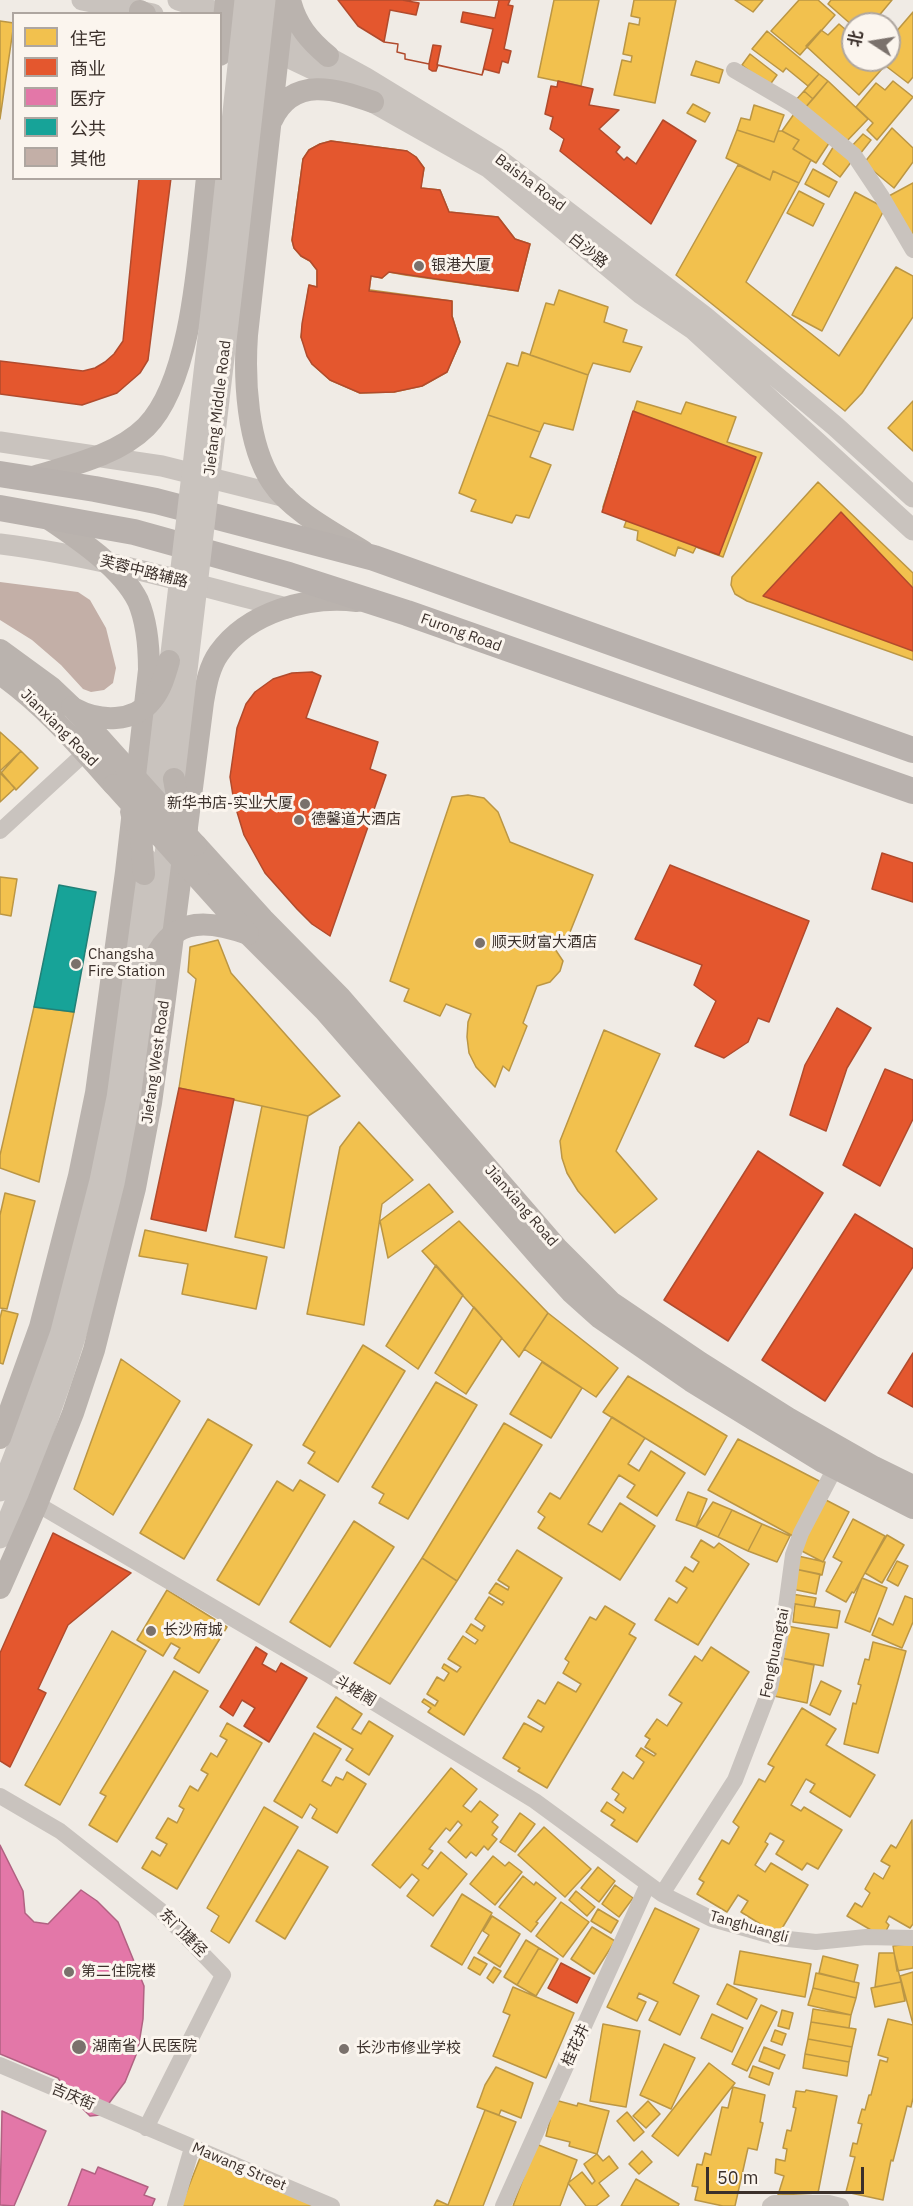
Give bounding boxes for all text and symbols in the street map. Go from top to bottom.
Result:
legend [12,12,222,180]
north arrow [841,12,901,72]
text: 住宅 [70,27,106,50]
text: 北 [844,29,867,49]
text: 商业 [70,57,106,80]
text: 医疗 [70,87,106,110]
text: 公共 [70,117,106,140]
text: 其他 [70,147,106,170]
street label: Baisha Road [491,151,569,215]
street label: 白沙路 [565,230,611,272]
place label: 银港大厦 [431,257,491,275]
marker: 银港大厦 [412,259,426,273]
street label: Jiefang Middle Road [201,339,235,477]
street label: 芙蓉中路辅路 [98,552,190,592]
street label: Furong Road [418,610,504,656]
street label: Jianxiang Road [17,686,101,770]
place label: 新华书店-实业大厦 [167,795,293,813]
marker: 新华书店-实业大厦 [298,797,312,811]
place label: 德馨道大酒店 [311,811,401,829]
marker: 德馨道大酒店 [292,813,306,827]
place label: 顺天财富大酒店 [492,934,597,952]
marker: 顺天财富大酒店 [473,936,487,950]
place label: Changsha Fire Station [88,946,165,981]
marker: Changsha Fire Station [69,957,83,971]
street label: Jiefang West Road [138,999,174,1125]
street label: Jianxiang Road [481,1162,561,1250]
street label: Fenghuangtai [757,1607,793,1699]
place label: 长沙府城 [163,1622,223,1640]
marker: 长沙府城 [144,1624,158,1638]
street label: 斗姥阁 [331,1672,379,1710]
street label: 东门捷径 [155,1905,211,1961]
street label: Tanghuangli [707,1907,791,1947]
place label: 第二住院楼 [81,1963,156,1981]
marker: 第二住院楼 [62,1965,76,1979]
street label: 桂花井 [559,2021,593,2069]
marker: 湖南省人民医院 [70,2038,88,2056]
place label: 湖南省人民医院 [92,2038,197,2056]
place label: 长沙市修业学校 [356,2040,461,2058]
marker: 长沙市修业学校 [337,2042,351,2056]
street label: 吉庆街 [49,2080,97,2114]
street label: Mawang Street [189,2139,289,2195]
scale bar [709,2155,866,2193]
text: 50 m [717,2166,759,2189]

